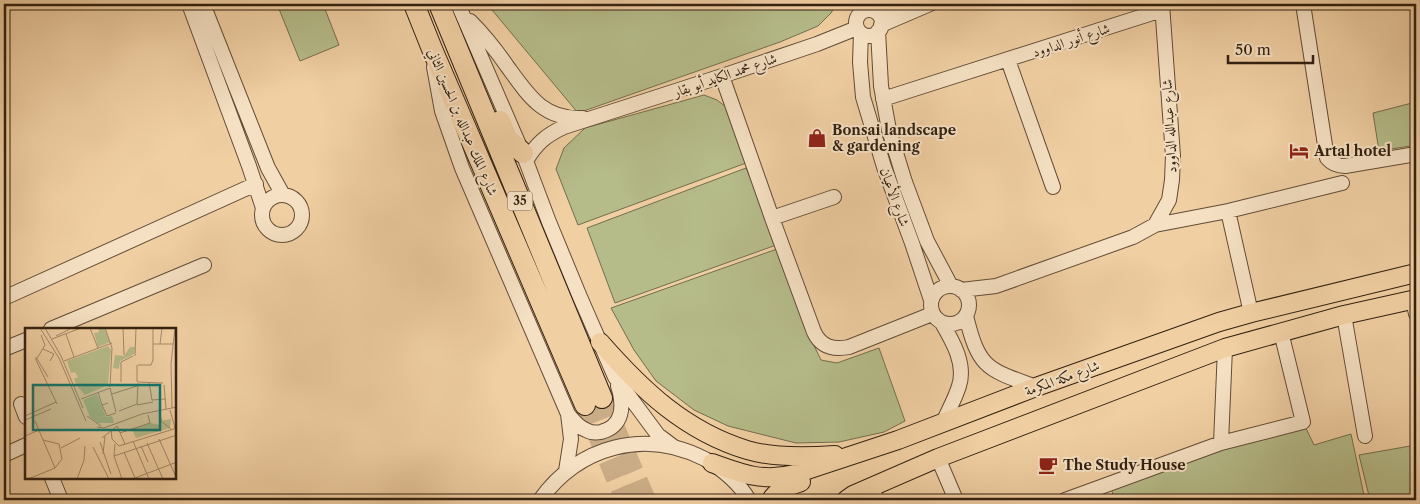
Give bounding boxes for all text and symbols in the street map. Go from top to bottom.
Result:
street label: شارع أنور الداوود [1030,18,1113,64]
scale bar [1228,32,1312,64]
text: 50 m [1235,40,1271,59]
street label: شارع الملك عبدالله بن الحسين الثاني [421,46,502,200]
street label: شارع محمد الكايد أبو بقار [669,48,780,105]
street label: شارع عبدالله الداوود [1158,78,1183,173]
place label: Bonsai landscape & gardening [832,121,956,155]
shop icon: Bonsai landscape & gardening [806,127,828,149]
hotel icon: Artal hotel [1288,140,1310,162]
place label: Artal hotel [1313,142,1391,160]
street label: شارع الأعيان [873,165,915,230]
road number: 35 [508,192,532,210]
inset map [25,328,176,479]
street label: شارع مكة المكرمة [1022,356,1103,403]
cafe icon: The Study House [1037,454,1059,476]
place label: The Study House [1063,456,1186,474]

